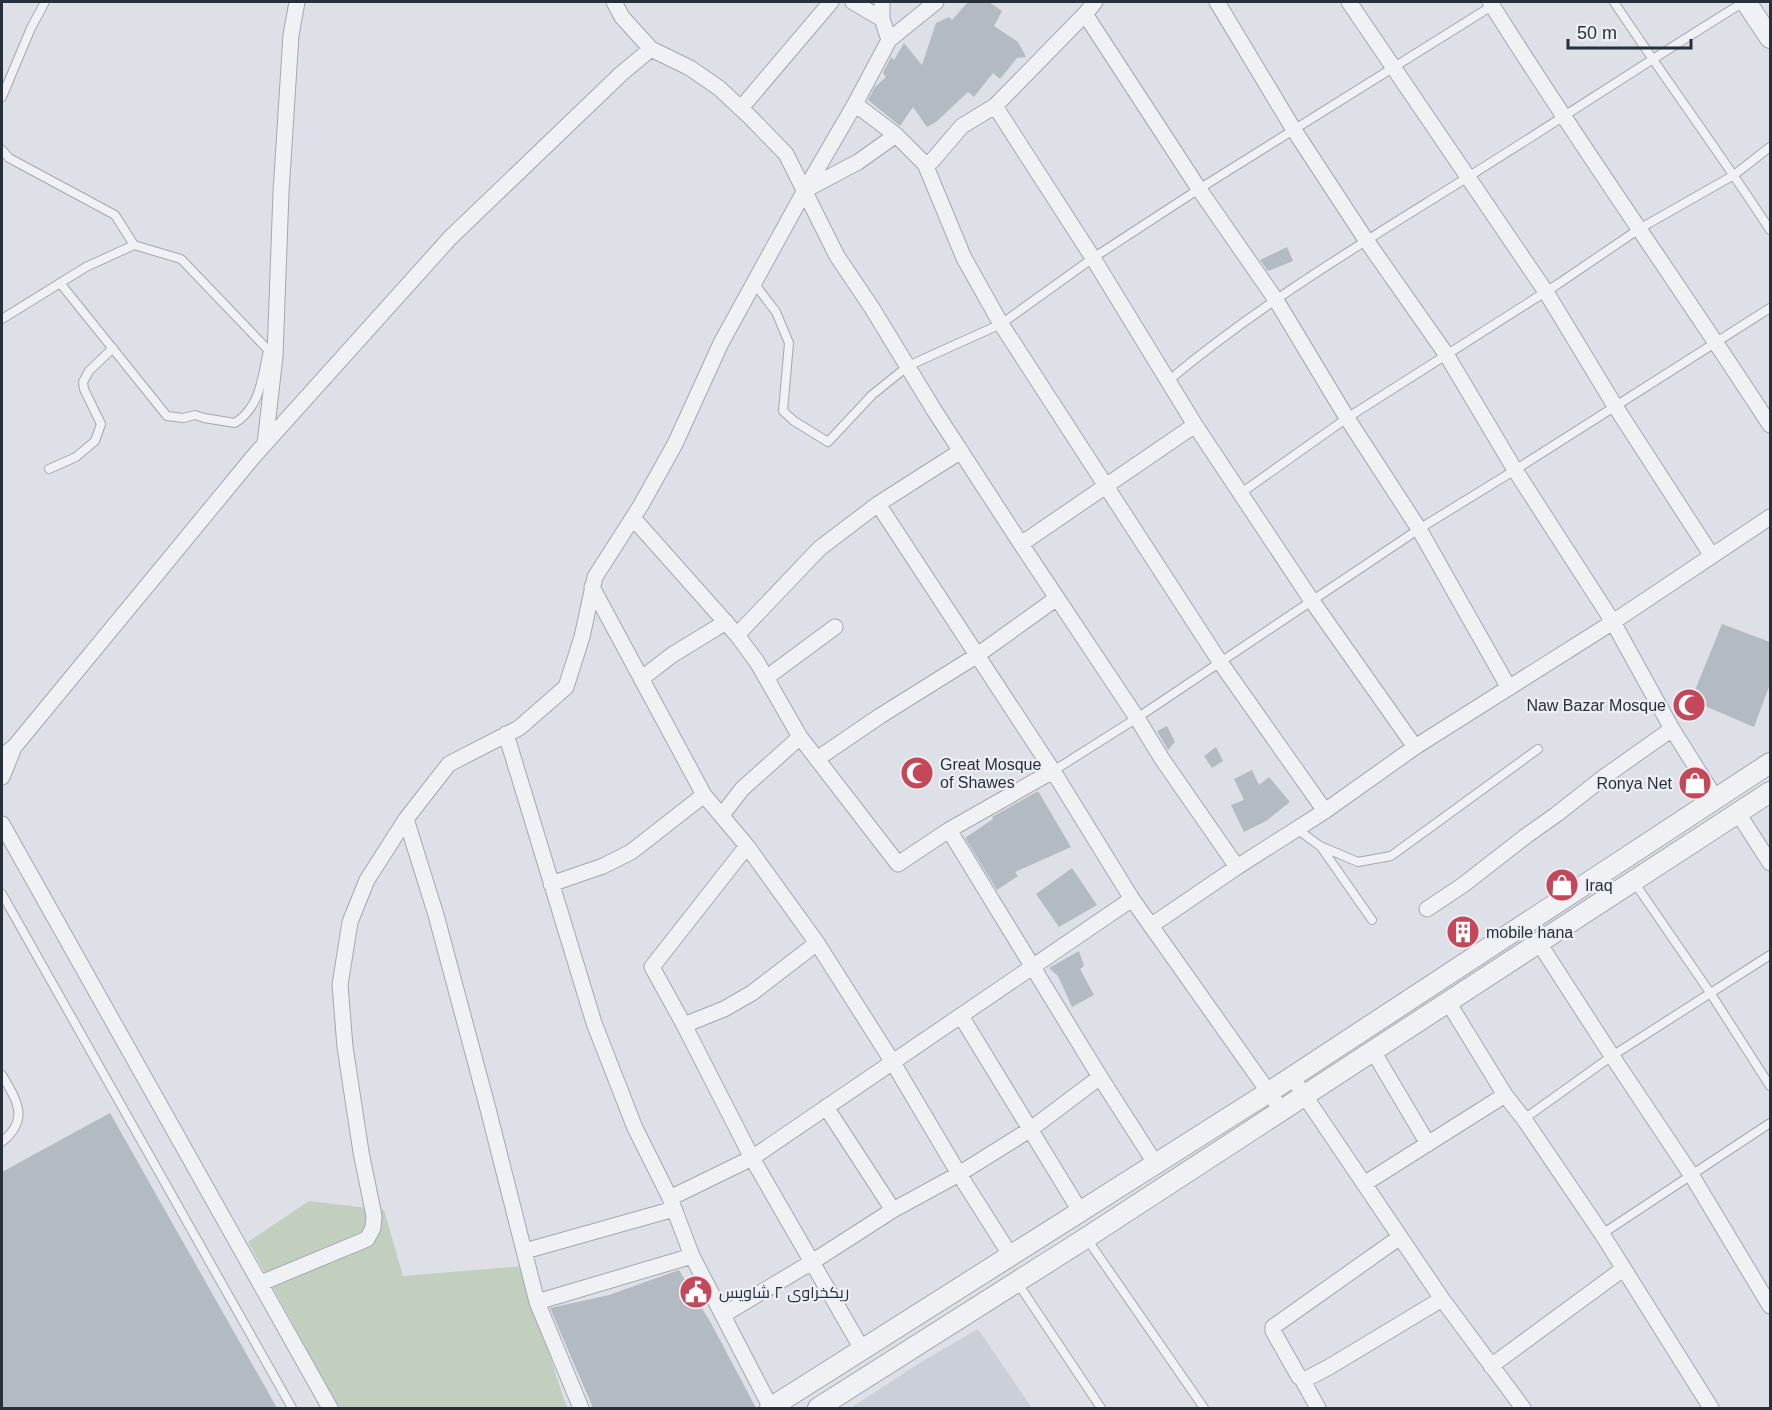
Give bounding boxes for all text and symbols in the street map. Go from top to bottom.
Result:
scale bar [1568,12,1691,50]
text: 50 m [1577,23,1617,43]
mosque icon: Naw Bazar Mosque [1671,687,1707,723]
place label: Naw Bazar Mosque [1526,697,1666,714]
mosque icon: Great Mosque of Shawes [899,755,935,791]
place label: Great Mosque of Shawes [940,756,1041,791]
shop icon: Ronya Net [1677,765,1713,801]
place label: Ronya Net [1596,775,1673,792]
shop icon: Iraq [1544,867,1580,903]
place label: Iraq [1585,877,1613,894]
building icon: mobile hana [1445,914,1481,950]
place label: mobile hana [1486,924,1573,941]
public building icon: ريكخراوى ۲ شاويس [678,1274,714,1310]
place label: ريكخراوى ۲ شاويس [719,1284,849,1303]

